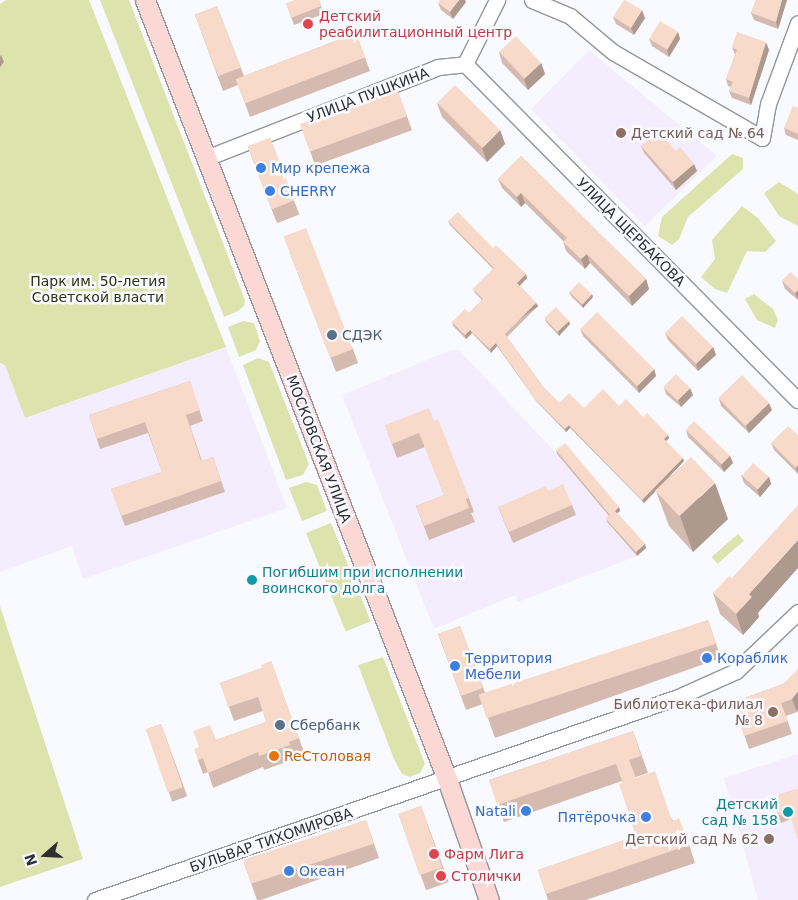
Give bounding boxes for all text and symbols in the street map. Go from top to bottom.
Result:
place label: Детский реабилитационный центр [319,8,512,40]
marker: Детский реабилитационный центр [301,17,315,31]
street label: УЛИЦА ПУШКИНА [305,64,431,126]
place label: Детский сад № 64 [631,125,765,141]
marker: Детский сад № 64 [615,127,627,139]
place label: Мир крепежа [271,160,370,176]
marker: Мир крепежа [255,162,267,174]
street label: УЛИЦА ЩЕРБАКОВА [573,174,689,290]
place label: CHERRY [280,183,336,199]
marker: CHERRY [264,185,276,197]
park label: Парк им. 50-летия Советской власти [30,273,166,306]
place label: СДЭК [342,327,382,343]
marker: СДЭК [326,329,338,341]
street label: МОСКОВСКАЯ УЛИЦА [283,373,355,525]
place label: Погибшим при исполнении воинского долга [262,564,463,596]
marker: Погибшим при исполнении воинского долга [246,574,258,586]
place label: Территория Мебели [465,650,552,682]
place label: Кораблик [717,650,788,666]
marker: Кораблик [701,652,713,664]
marker: Территория Мебели [449,660,461,672]
place label: Библиотека-филиал № 8 [614,696,763,729]
marker: Библиотека-филиал № 8 [767,706,779,718]
place label: Сбербанк [290,717,361,733]
marker: Сбербанк [274,719,286,731]
place label: ReСтоловая [284,748,371,764]
marker: ReСтоловая [268,750,280,762]
place label: Детский сад № 158 [702,796,778,829]
place label: Natali [475,803,516,819]
street label: БУЛЬВАР ТИХОМИРОВА [187,804,355,876]
marker: Natali [520,805,532,817]
marker: Детский сад № 158 [782,806,794,818]
place label: Пятёрочка [558,809,636,825]
marker: Пятёрочка [640,811,652,823]
north arrow [20,830,70,880]
place label: Детский сад № 62 [625,831,759,847]
marker: Детский сад № 62 [763,833,775,845]
place label: Фарм Лига [444,846,524,862]
marker: Фарм Лига [428,848,440,860]
text: N [21,852,40,868]
place label: Океан [299,863,345,879]
marker: Океан [283,865,295,877]
place label: Столички [451,868,521,884]
marker: Столички [435,870,447,882]

